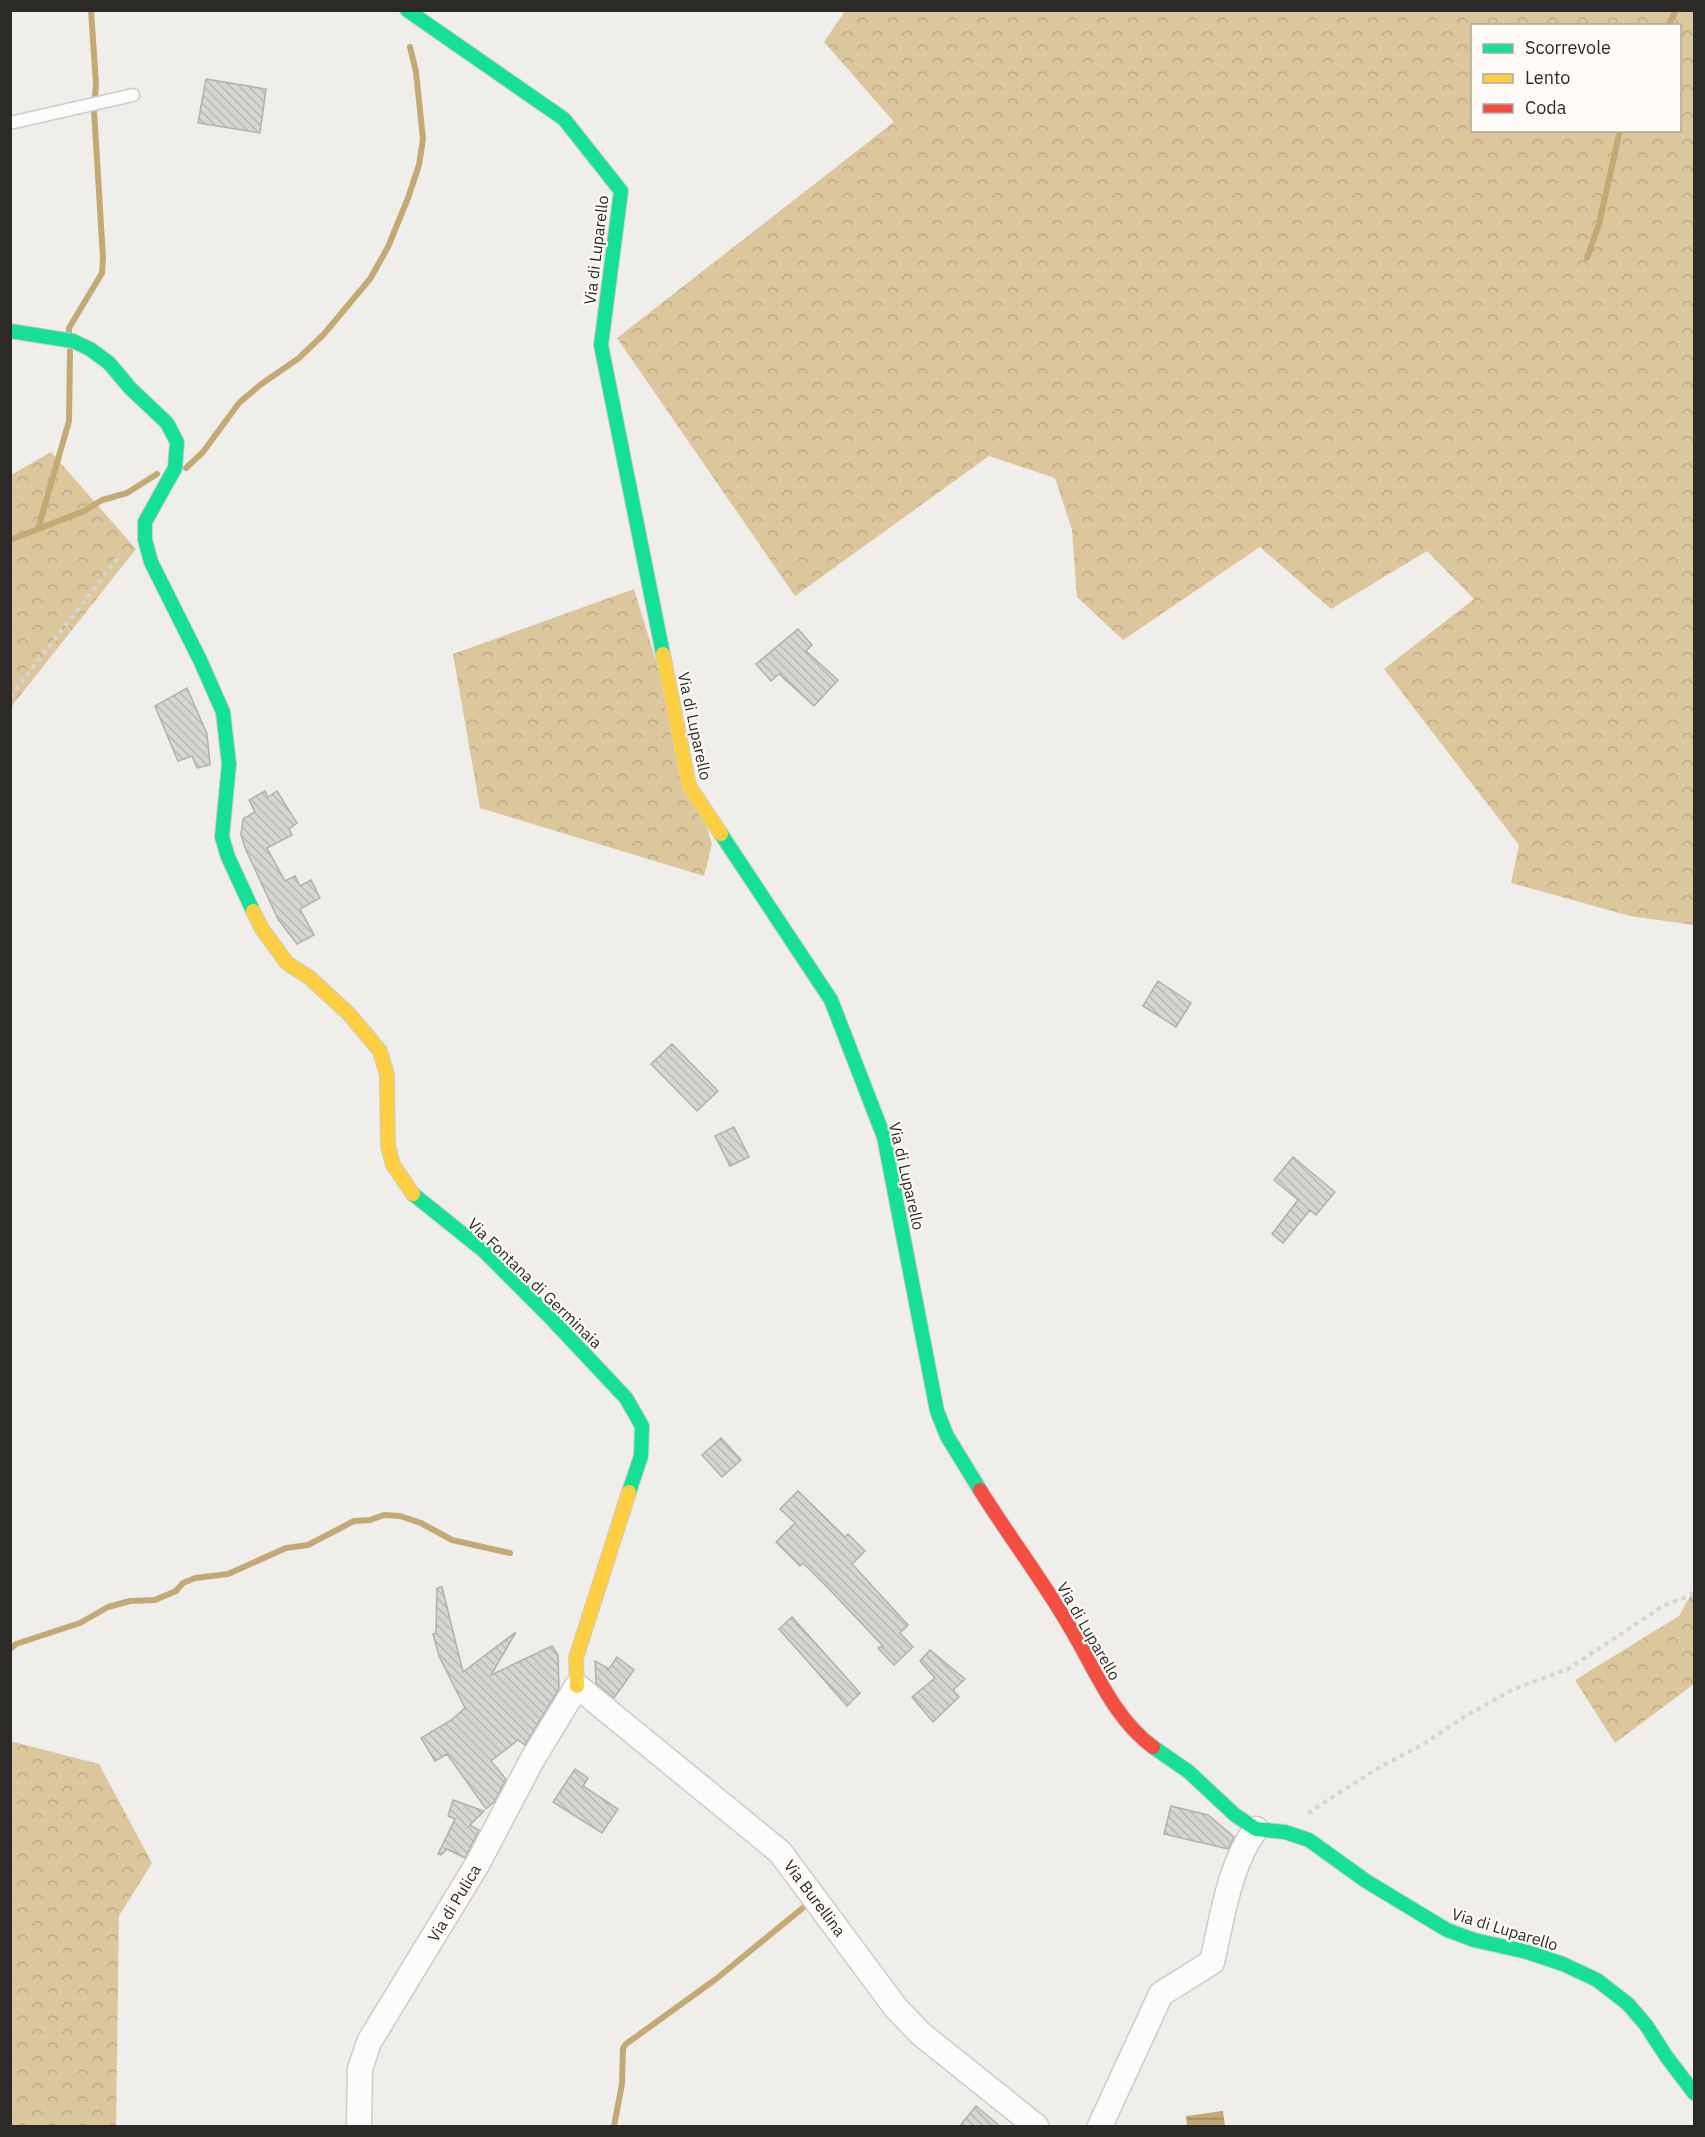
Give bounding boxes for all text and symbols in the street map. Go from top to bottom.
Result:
legend [1471,24,1681,132]
text: Scorrevole [1525,36,1611,59]
text: Lento [1525,66,1570,89]
text: Coda [1525,96,1567,119]
street label: Via di Luparello [579,194,613,306]
street label: Via di Luparello [674,670,716,782]
street label: Via di Luparello [885,1120,929,1232]
street label: Via Fontana di Germinaia [464,1214,607,1353]
street label: Via di Luparello [1053,1578,1125,1684]
street label: Via Burellina [780,1856,850,1940]
street label: Via di Pulica [423,1860,485,1945]
street label: Via di Luparello [1449,1903,1561,1955]

